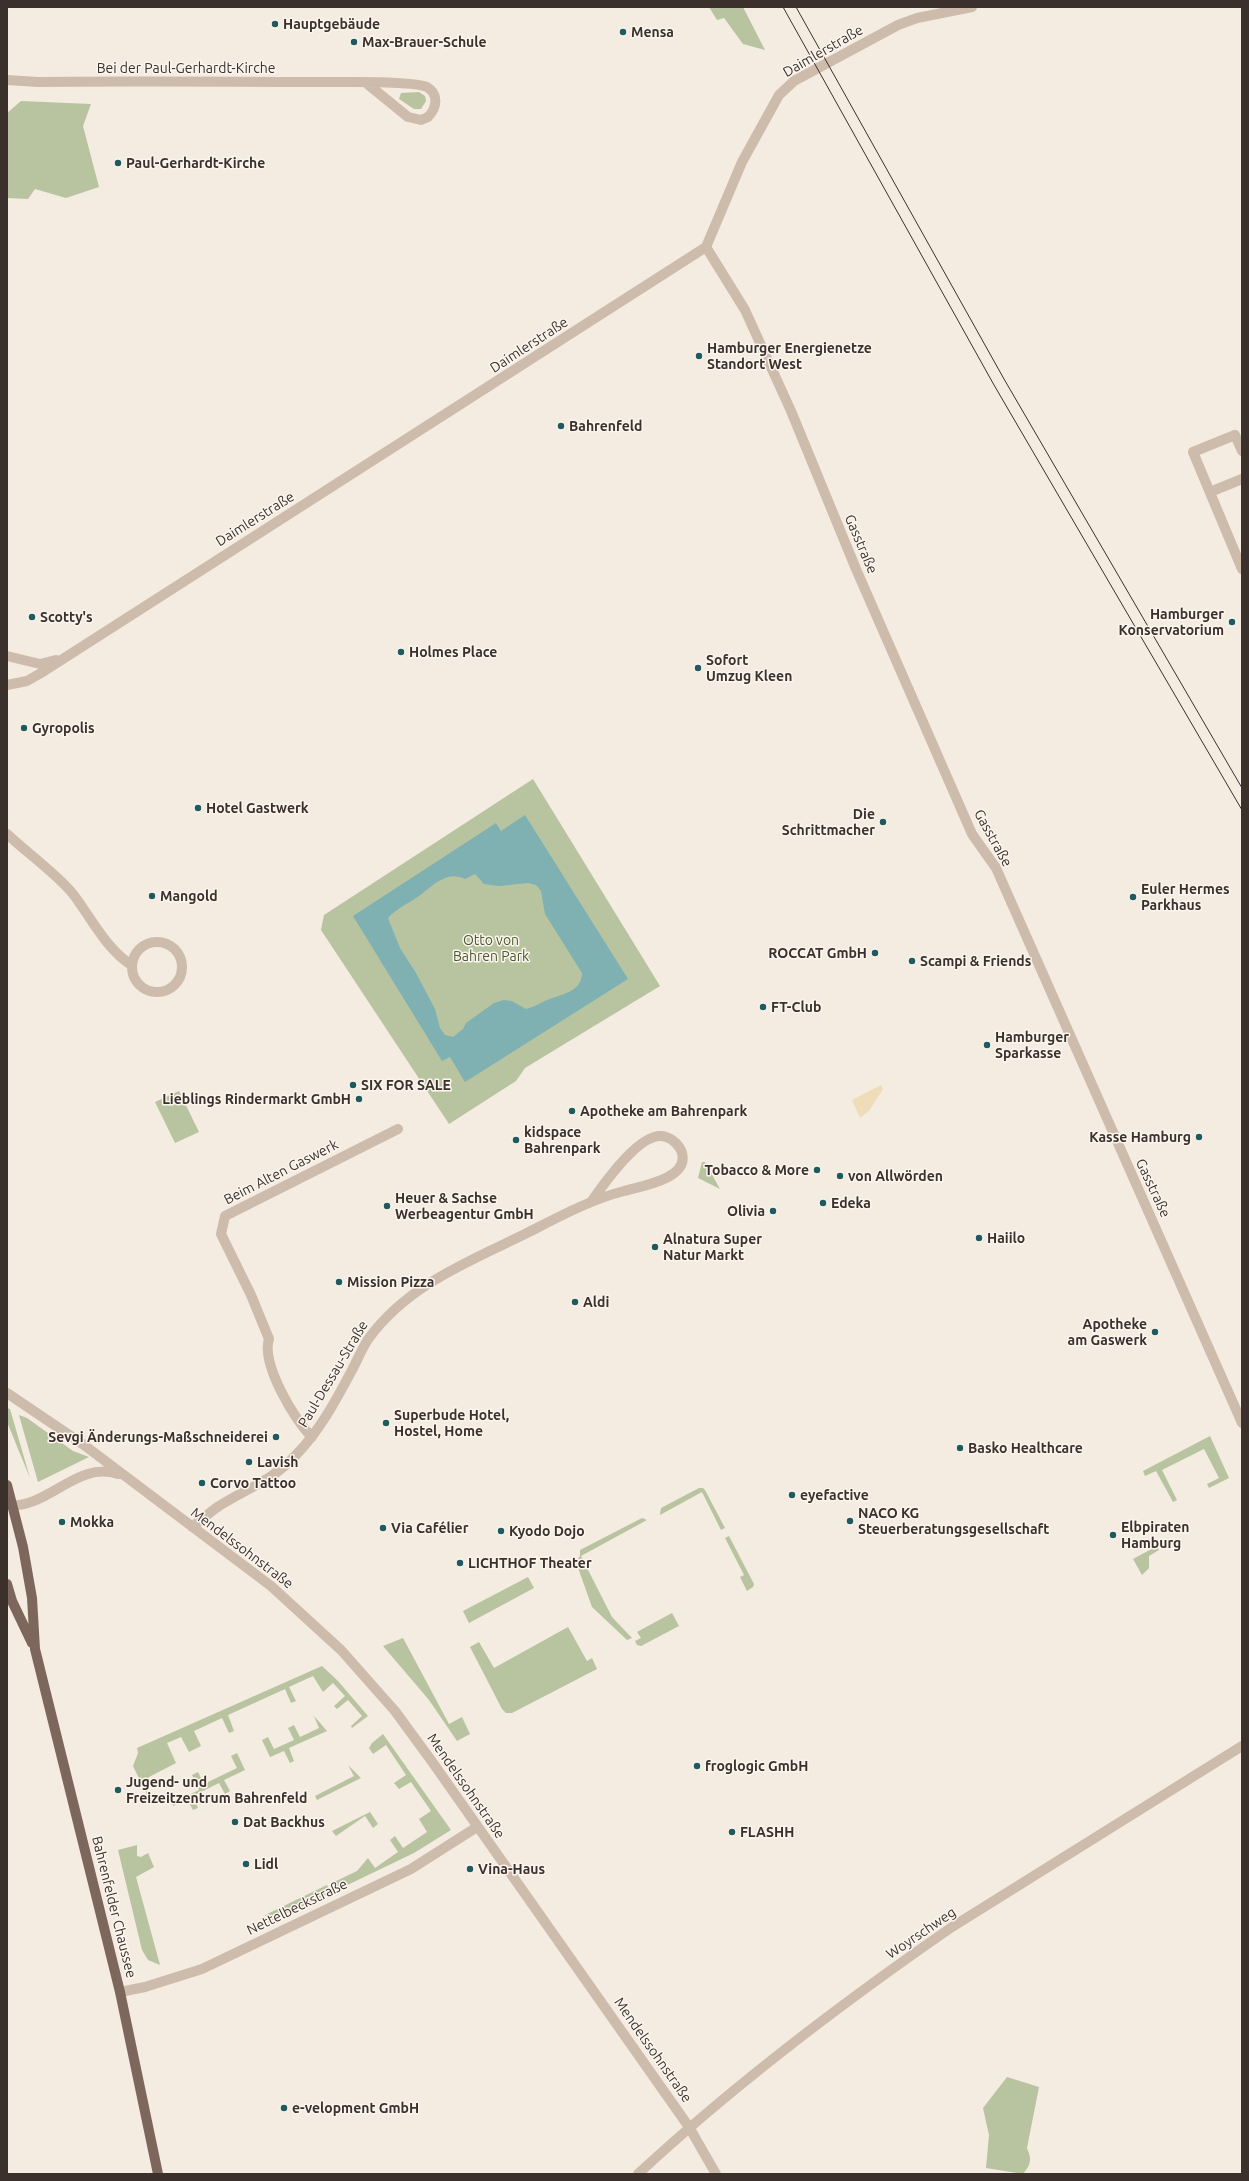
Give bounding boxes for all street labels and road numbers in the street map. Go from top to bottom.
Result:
street label: Daimlerstraße [780,21,866,81]
street label: Bei der Paul-Gerhardt-Kirche [97,60,275,76]
street label: Daimlerstraße [487,314,571,376]
street label: Daimlerstraße [213,488,297,550]
street label: Gasstraße [841,512,881,576]
street label: Gasstraße [970,806,1016,870]
street label: Beim Alten Gaswerk [221,1136,341,1208]
street label: Gasstraße [1132,1156,1174,1220]
street label: Paul-Dessau-Straße [294,1318,372,1430]
street label: Mendelssohnstraße [187,1504,297,1592]
street label: Mendelssohnstraße [424,1730,508,1842]
street label: Bahrenfelder Chaussee [88,1834,140,1980]
street label: Nettelbeckstraße [244,1875,350,1939]
street label: Woyrschweg [883,1904,959,1962]
street label: Mendelssohnstraße [611,1994,695,2106]

